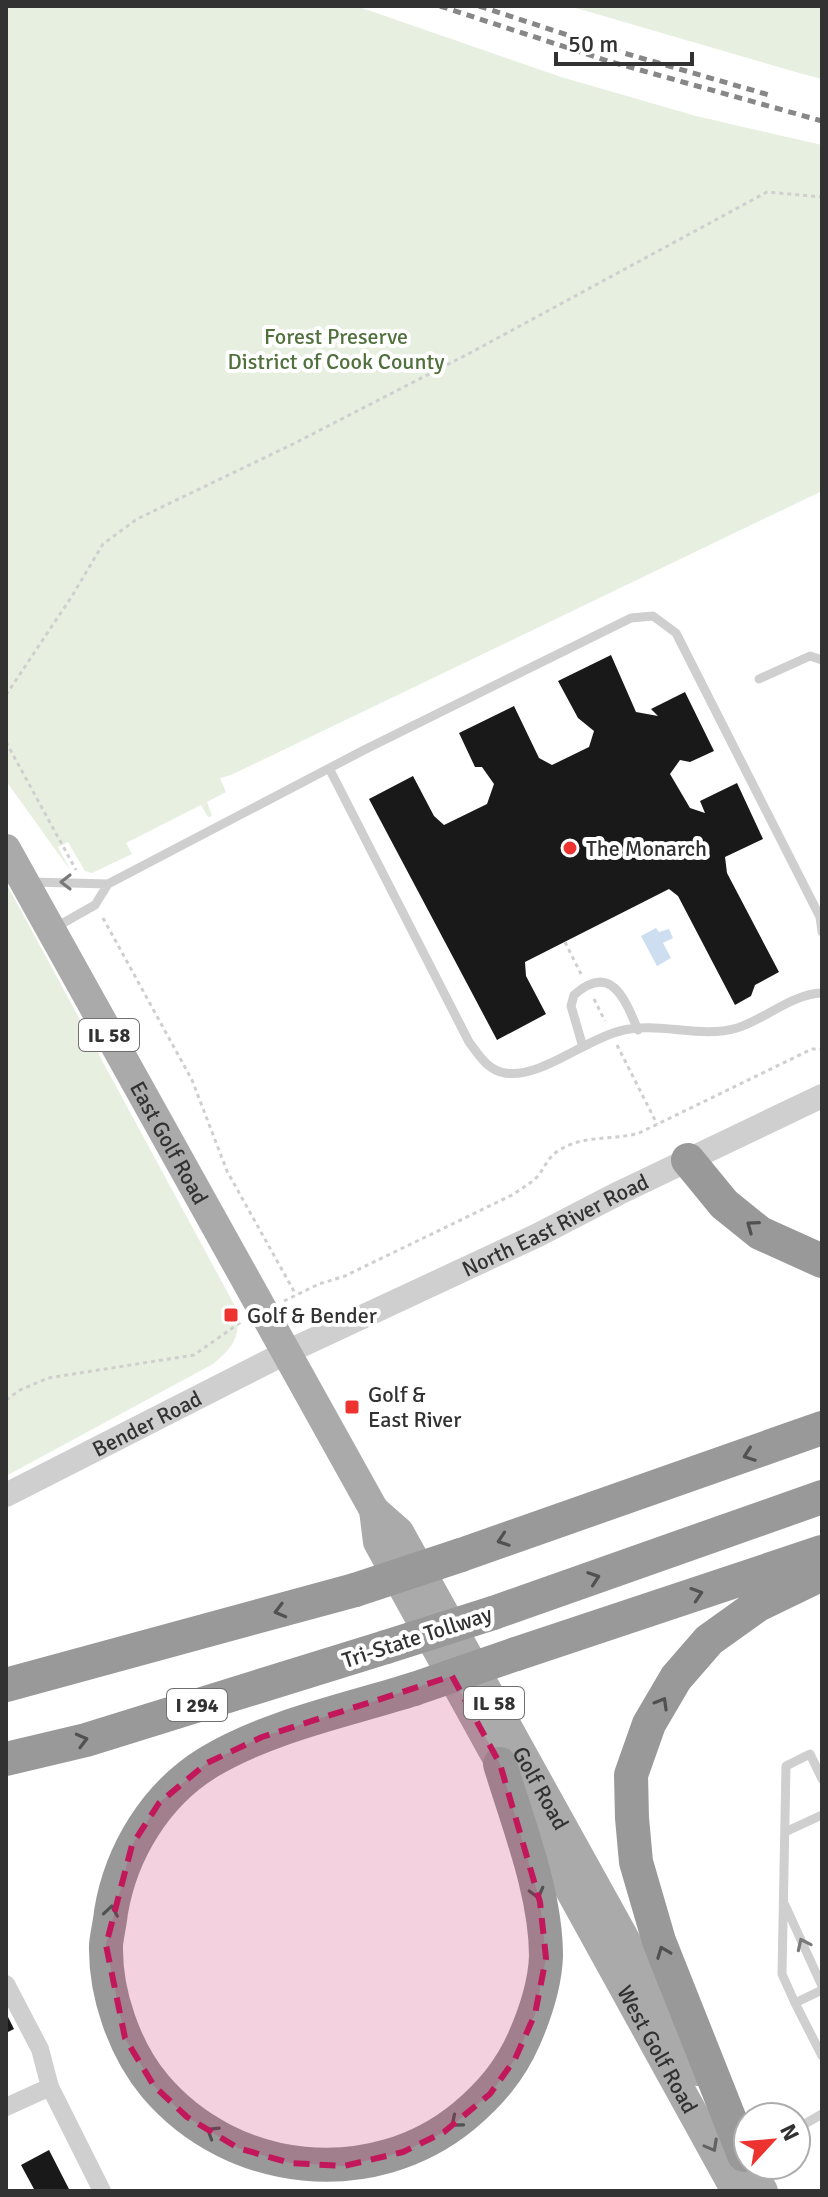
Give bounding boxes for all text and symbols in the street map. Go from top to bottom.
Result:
scale bar [556,16,692,66]
text: 50 m [568,29,618,59]
park label: Forest Preserve District of Cook County [228,323,445,375]
place label: The Monarch [586,835,707,862]
marker: The Monarch [561,839,579,857]
one-way arrow [59,873,72,891]
road number: IL 58 [79,1019,139,1051]
street label: East Golf Road [124,1076,215,1209]
street label: North East River Road [457,1167,653,1282]
one-way arrow [747,1221,761,1236]
place label: Golf & Bender [247,1302,377,1329]
marker: Golf & Bender [222,1306,240,1324]
place label: Golf & East River [368,1381,461,1433]
street label: Bender Road [88,1384,206,1462]
marker: Golf & East River [343,1398,361,1416]
one-way arrow [743,1445,757,1462]
one-way arrow [497,1531,511,1547]
one-way arrow [586,1571,600,1588]
one-way arrow [689,1587,703,1603]
street label: Tri-State Tollway [339,1600,496,1674]
one-way arrow [274,1601,288,1618]
road number: IL 58 [464,1687,524,1719]
road number: I 294 [167,1689,227,1721]
one-way arrow [652,1697,668,1712]
one-way arrow [74,1733,88,1750]
street label: Golf Road [507,1741,575,1834]
one-way arrow [528,1885,545,1899]
one-way arrow [102,1904,119,1918]
one-way arrow [797,1938,813,1953]
one-way arrow [656,1946,673,1960]
street label: West Golf Road [612,1980,704,2118]
north arrow [732,2101,812,2181]
one-way arrow [450,2112,465,2127]
text: N [774,2120,805,2145]
one-way arrow [206,2126,221,2142]
one-way arrow [702,2137,718,2152]

